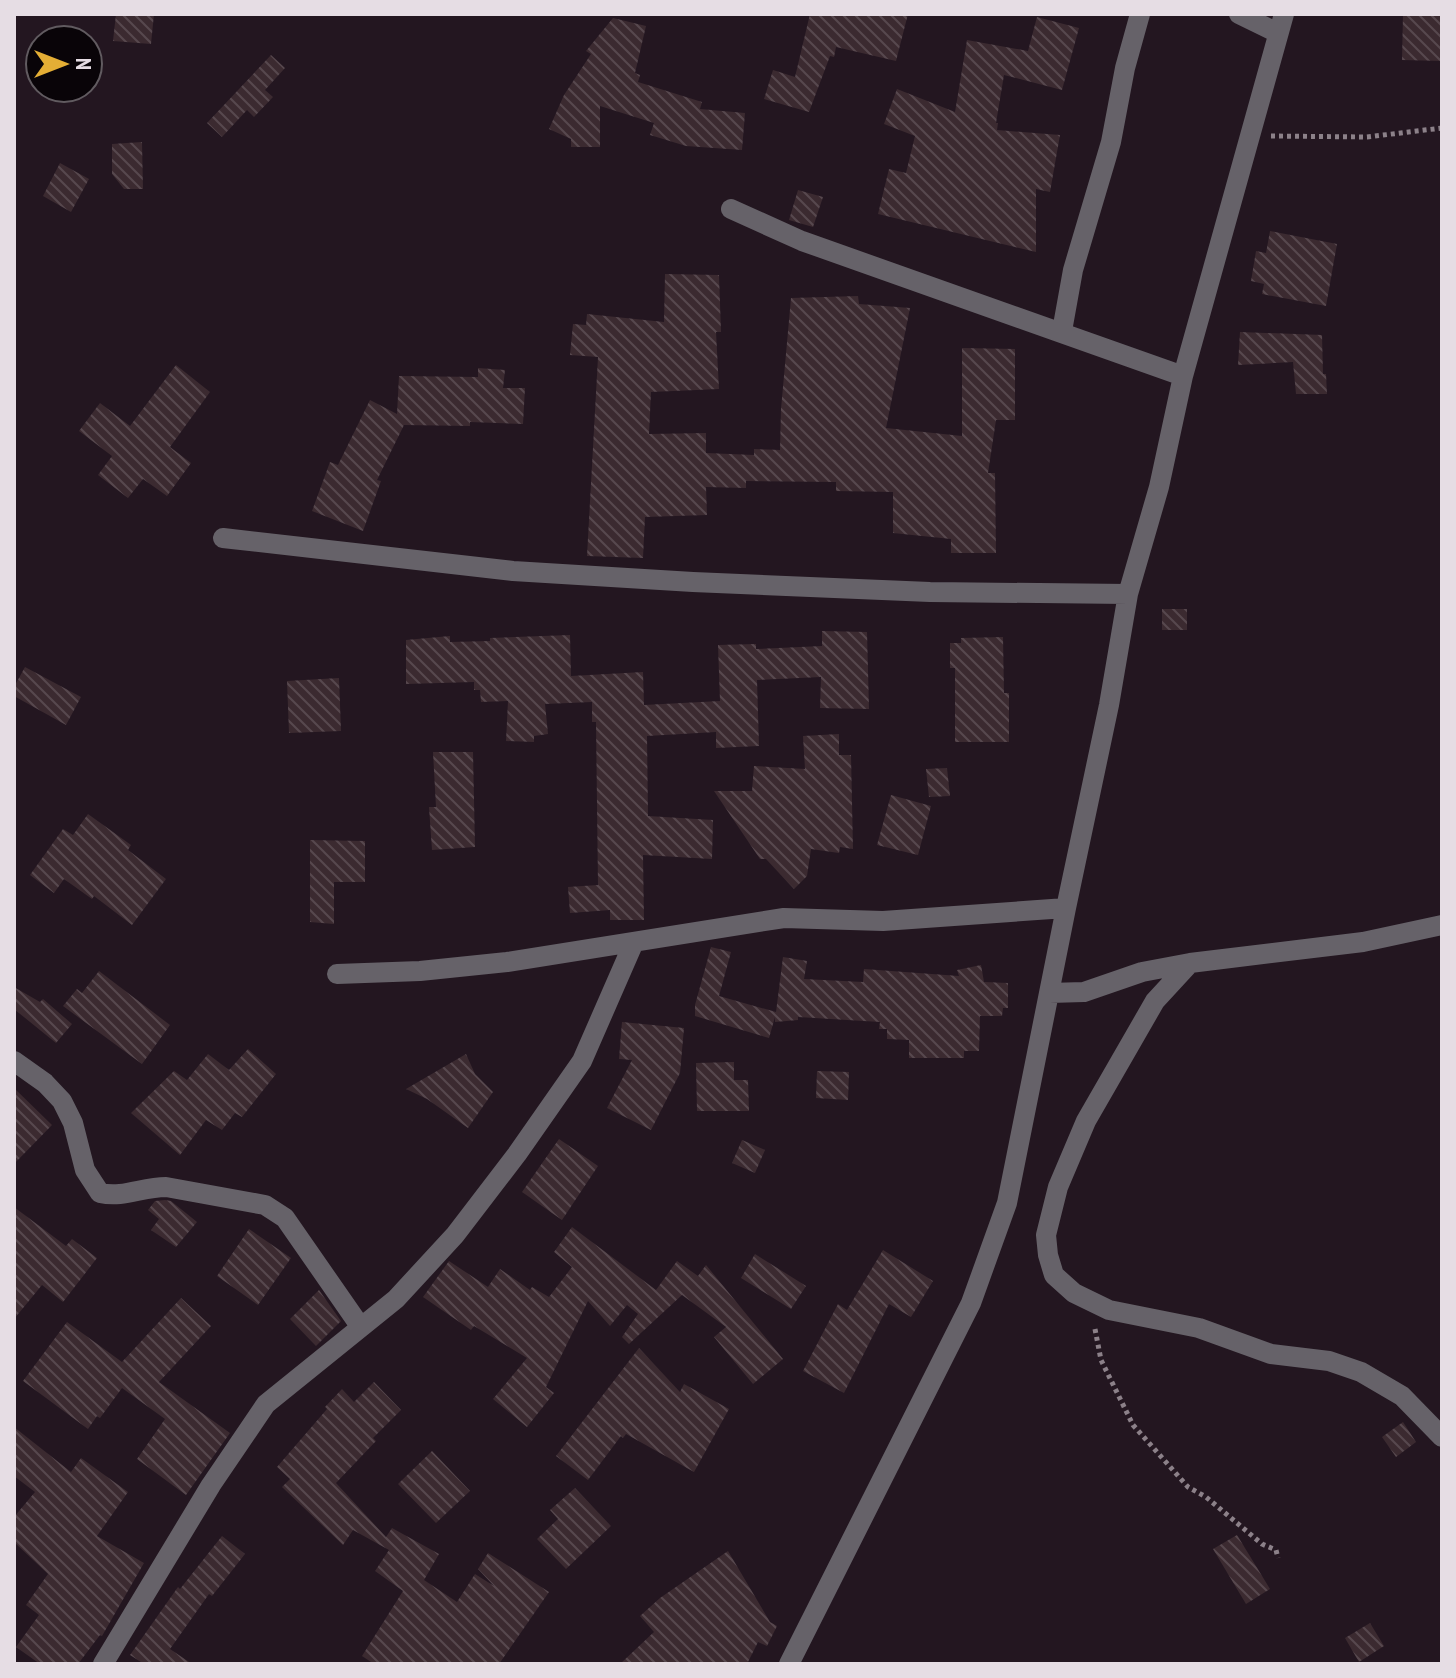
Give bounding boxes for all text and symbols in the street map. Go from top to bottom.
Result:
north arrow [24,24,104,104]
text: N [70,58,98,70]

